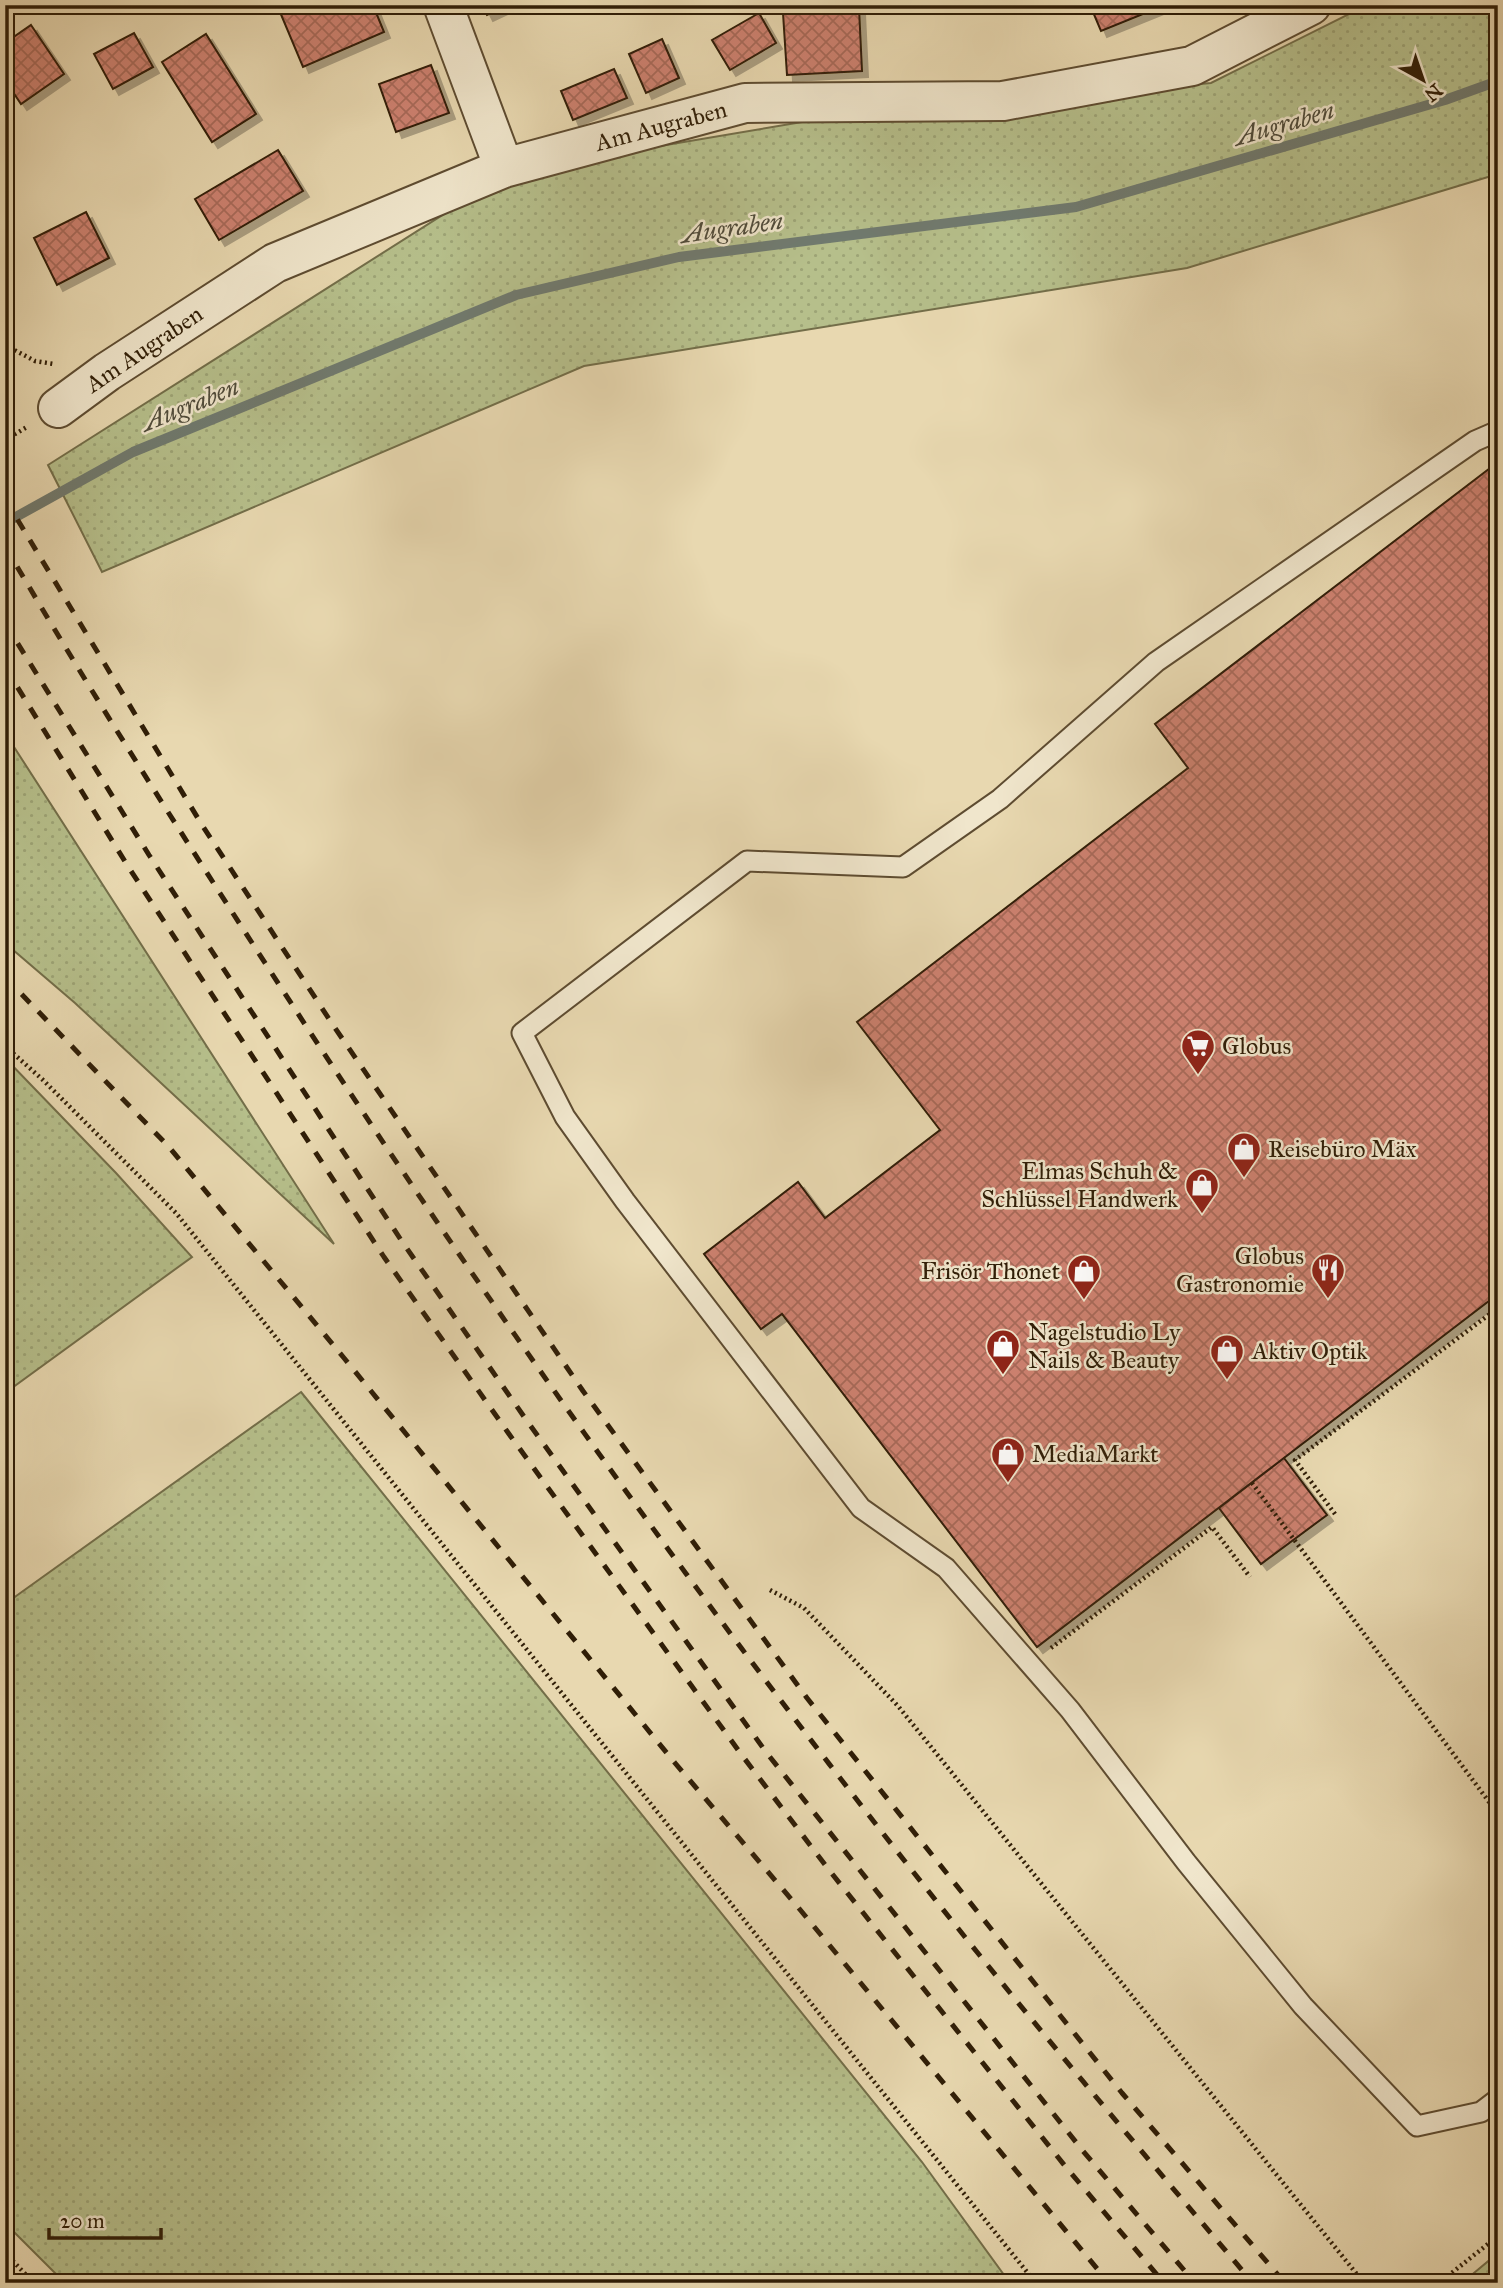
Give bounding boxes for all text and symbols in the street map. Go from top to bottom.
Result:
north arrow [1388,46,1458,116]
text: N [1420,79,1447,107]
water label: Augraben [1228,93,1338,153]
street label: Am Augraben [591,94,730,158]
water label: Augraben [676,204,785,250]
street label: Am Augraben [79,299,208,400]
water label: Augraben [134,370,244,439]
supermarket icon: Globus [1179,1027,1217,1076]
place label: Globus [1222,1031,1291,1061]
shop icon: Reisebüro Mäx [1225,1130,1263,1179]
place label: Reisebüro Mäx [1268,1134,1417,1164]
place label: Elmas Schuh & Schlüssel Handwerk [981,1156,1179,1214]
shop icon: Elmas Schuh & Schlüssel Handwerk [1183,1166,1221,1215]
place label: Globus Gastronomie [1176,1241,1304,1299]
restaurant icon: Globus Gastronomie [1309,1251,1347,1300]
shop icon: Frisör Thonet [1065,1252,1103,1301]
place label: Frisör Thonet [921,1256,1060,1286]
place label: Nagelstudio Ly Nails & Beauty [1028,1317,1181,1375]
shop icon: Nagelstudio Ly Nails & Beauty [984,1327,1022,1376]
shop icon: Aktiv Optik [1208,1332,1246,1381]
place label: Aktiv Optik [1251,1336,1368,1366]
shop icon: MediaMarkt [989,1435,1027,1484]
place label: MediaMarkt [1032,1439,1159,1469]
scale bar [49,2197,161,2241]
text: 20 m [60,2208,105,2234]

